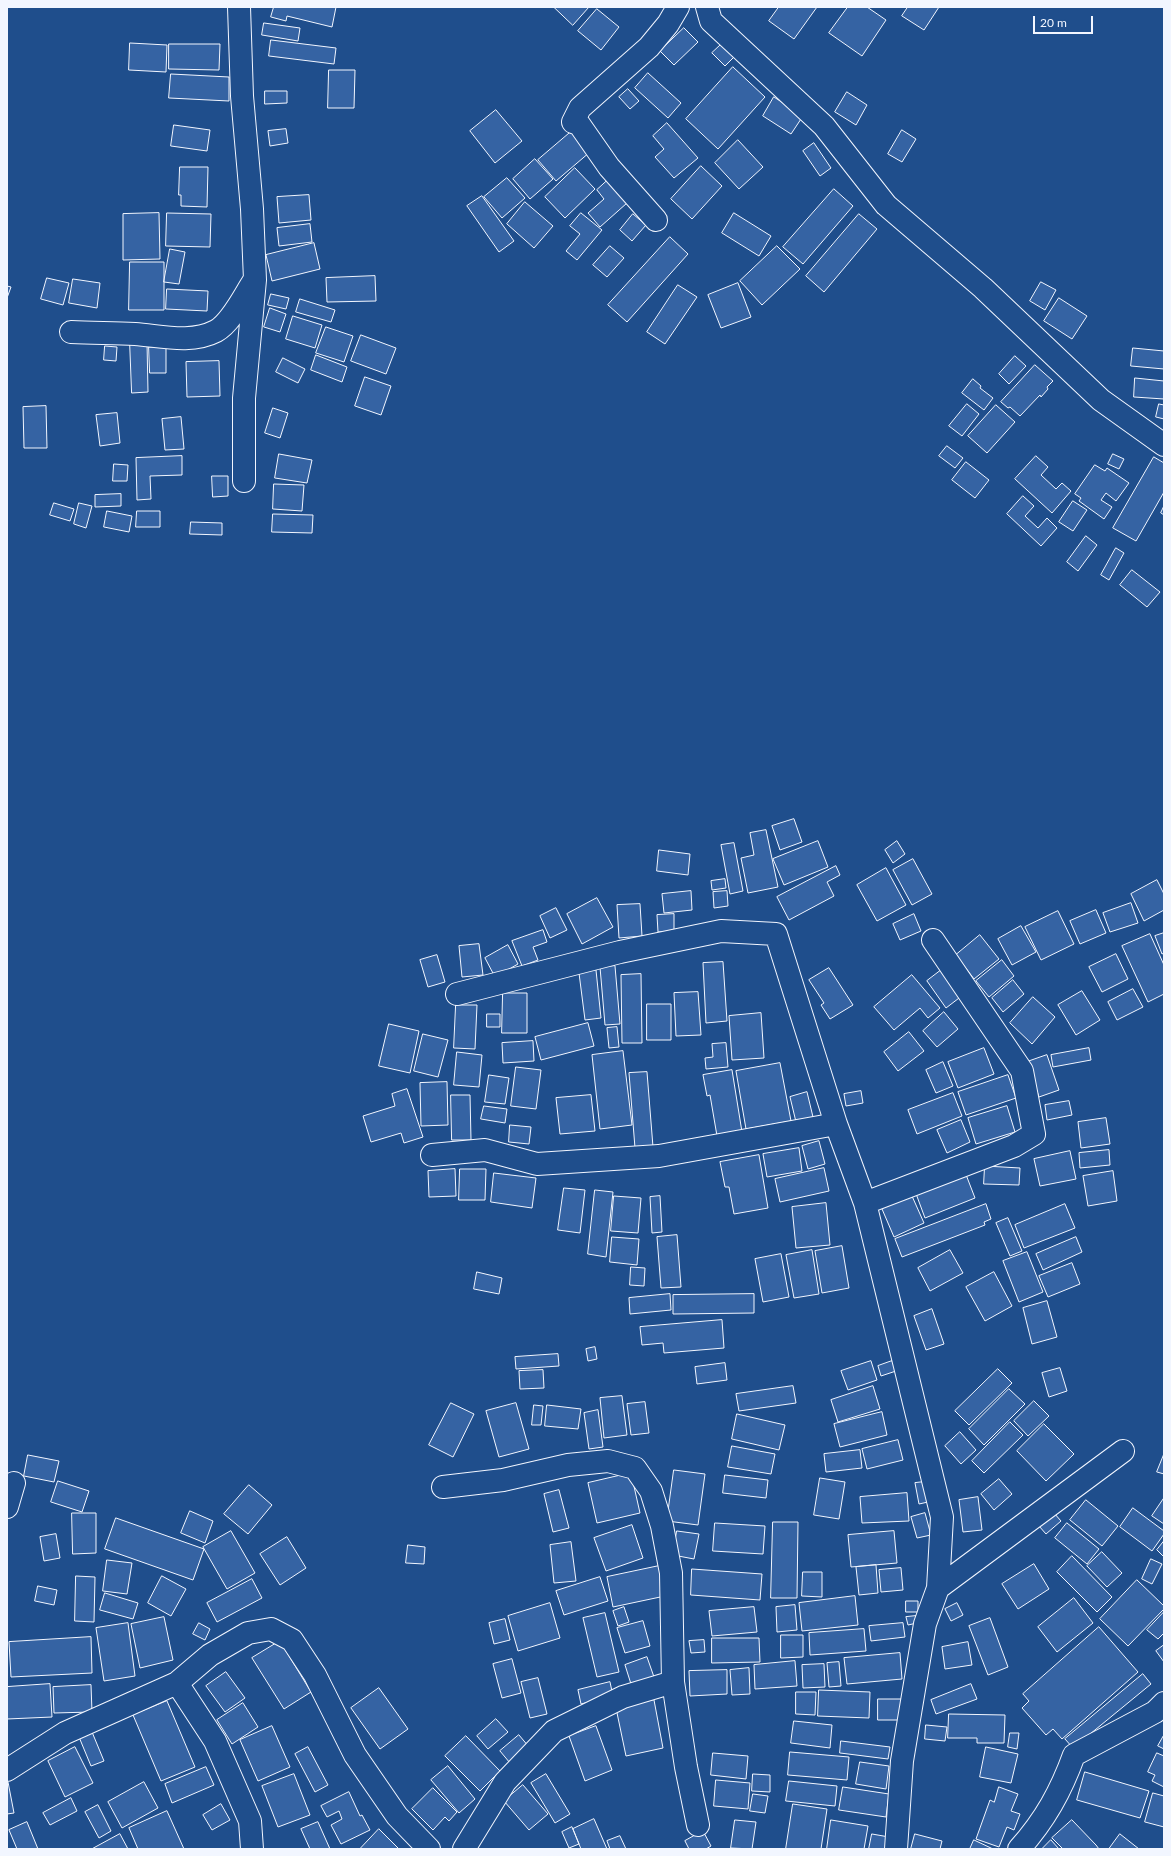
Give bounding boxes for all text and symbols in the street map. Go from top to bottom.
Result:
scale bar [1035,8,1095,34]
text: 20 m [1040,15,1067,30]

